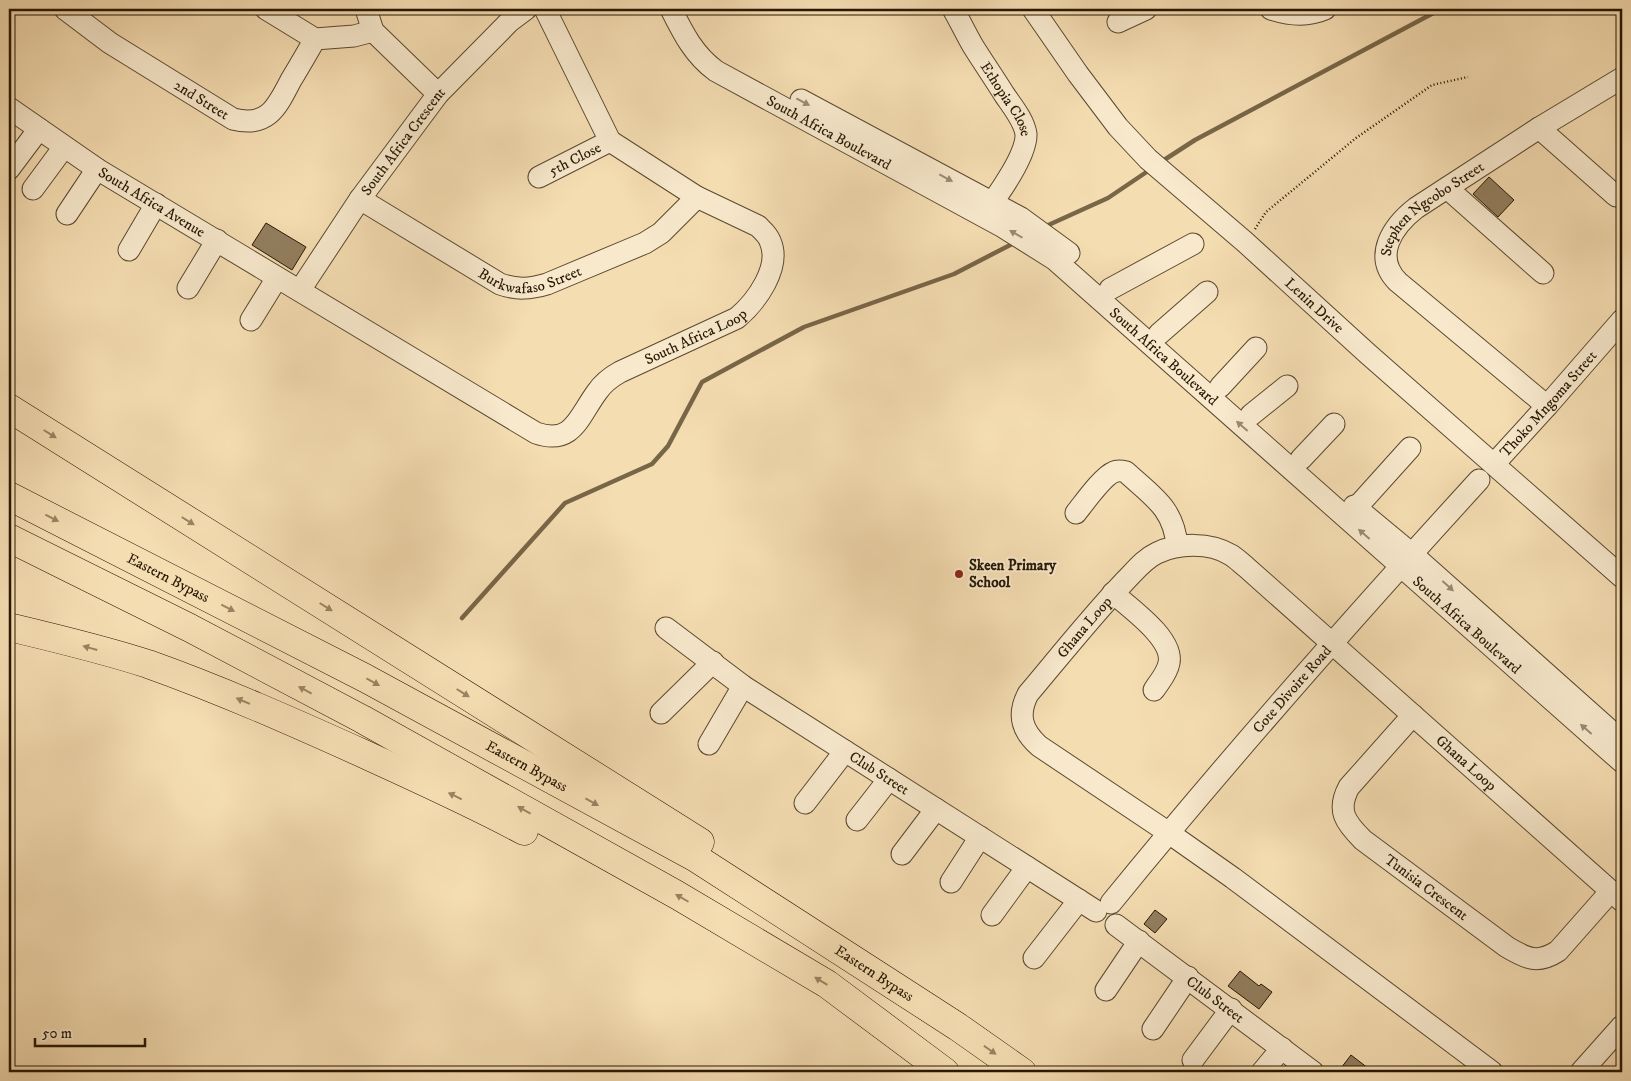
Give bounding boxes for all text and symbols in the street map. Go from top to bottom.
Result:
street label: Ethopia Close [976,58,1036,138]
street label: 2nd Street [170,75,233,124]
street label: South Africa Crescent [356,83,449,199]
street label: South Africa Boulevard [763,91,895,174]
one-way arrow [796,97,809,106]
street label: 5th Close [545,138,604,180]
street label: Stephen Ngcobo Street [1376,157,1488,257]
street label: South Africa Avenue [95,162,209,241]
one-way arrow [939,174,953,182]
one-way arrow [1010,230,1023,239]
street label: Burkwafaso Street [476,258,584,276]
text: Burkwafaso Street [475,261,584,298]
street label: Lenin Drive [1281,274,1348,337]
street label: South Africa Boulevard [1106,303,1223,410]
street label: South Africa Loop [641,304,751,369]
street label: Thoko Mngoma Street [1495,346,1601,461]
one-way arrow [1236,421,1249,432]
one-way arrow [43,430,57,439]
one-way arrow [45,514,59,522]
one-way arrow [181,516,194,525]
one-way arrow [1359,528,1371,540]
street label: Eastern Bypass [124,548,213,606]
place label: Skeen Primary School [969,556,1057,592]
marker: Skeen Primary School [953,568,965,580]
street label: South Africa Boulevard [1409,572,1526,678]
one-way arrow [1441,581,1454,592]
street label: Ghana Loop [1053,592,1116,662]
one-way arrow [319,602,332,611]
one-way arrow [221,604,235,612]
street label: Cote Divoire Road [1248,641,1336,737]
one-way arrow [82,643,97,651]
one-way arrow [366,678,380,686]
one-way arrow [298,686,313,694]
one-way arrow [457,688,470,698]
one-way arrow [236,697,250,705]
one-way arrow [1579,724,1592,735]
street label: Ghana Loop [1432,731,1501,795]
street label: Eastern Bypass [483,736,571,796]
street label: Club Street [846,747,913,799]
one-way arrow [448,792,462,800]
one-way arrow [585,798,600,806]
one-way arrow [517,806,532,814]
street label: Tunisia Crescent [1381,850,1472,925]
one-way arrow [675,893,688,902]
street label: Eastern Bypass [831,941,918,1006]
street label: Club Street [1183,971,1248,1027]
one-way arrow [815,976,828,985]
scale bar [35,1016,145,1048]
text: 50 m [42,1024,72,1043]
one-way arrow [983,1044,996,1055]

